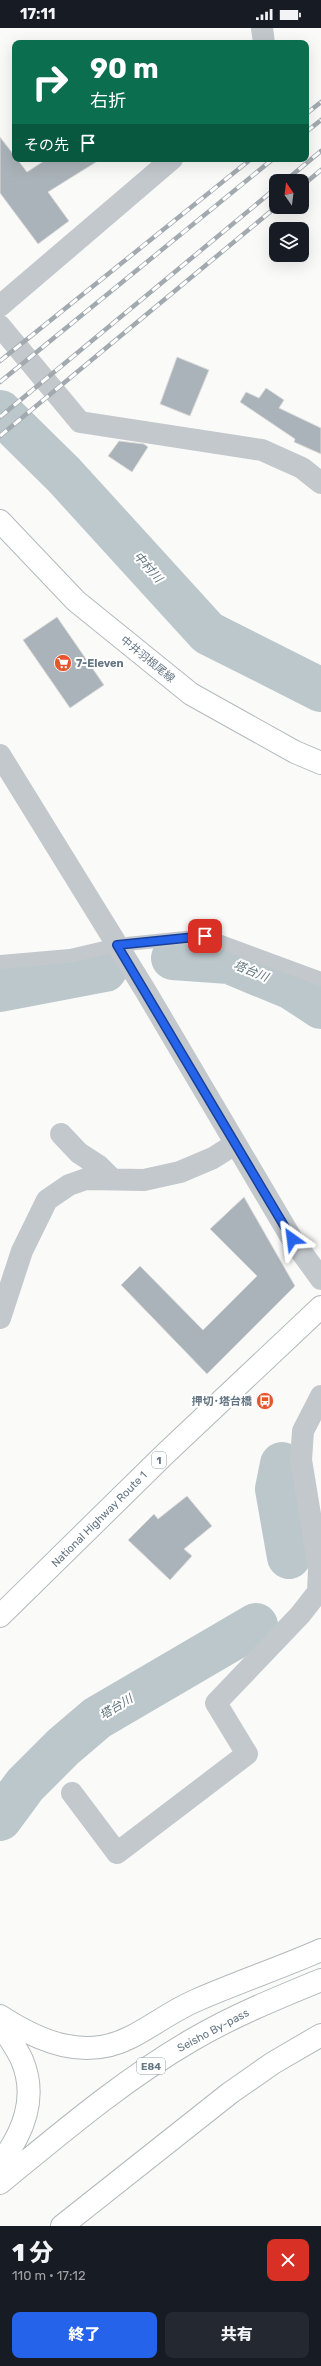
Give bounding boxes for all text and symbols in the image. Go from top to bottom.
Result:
text: 17:11 [20,5,55,23]
text: 90 m [90,52,159,85]
icon: right [24,56,76,108]
text: 右折 [90,90,126,112]
icon: arrive [77,132,99,154]
text: その先 [24,136,69,154]
north arrow [269,174,309,214]
map controls [269,174,309,262]
button: layers [269,222,309,262]
water label: 中村川 [131,549,167,587]
street label: 中井羽根尾線 [118,634,177,685]
supermarket icon: 7-Eleven [53,653,73,673]
place label: 7-Eleven [76,657,124,670]
pin [188,919,222,953]
icon: arrive [194,925,216,947]
water label: 塔台川 [232,958,272,985]
position arrow [271,1218,313,1260]
bus stop icon: 押切･塔台橋 [255,1391,275,1411]
place label: 押切･塔台橋 [192,1395,252,1408]
road number: 1 [152,1452,166,1468]
street label: National Highway Route 1 [49,1469,150,1570]
water label: 塔台川 [97,1691,137,1722]
street label: Seisho By-pass [175,2006,252,2055]
road number: E84 [137,2058,165,2074]
text: 1 分 [12,2239,53,2267]
button: close [267,2239,309,2281]
text: 110 m · 17:12 [12,2268,86,2283]
button: 終了 [12,2312,157,2358]
button: 共有 [165,2312,309,2358]

